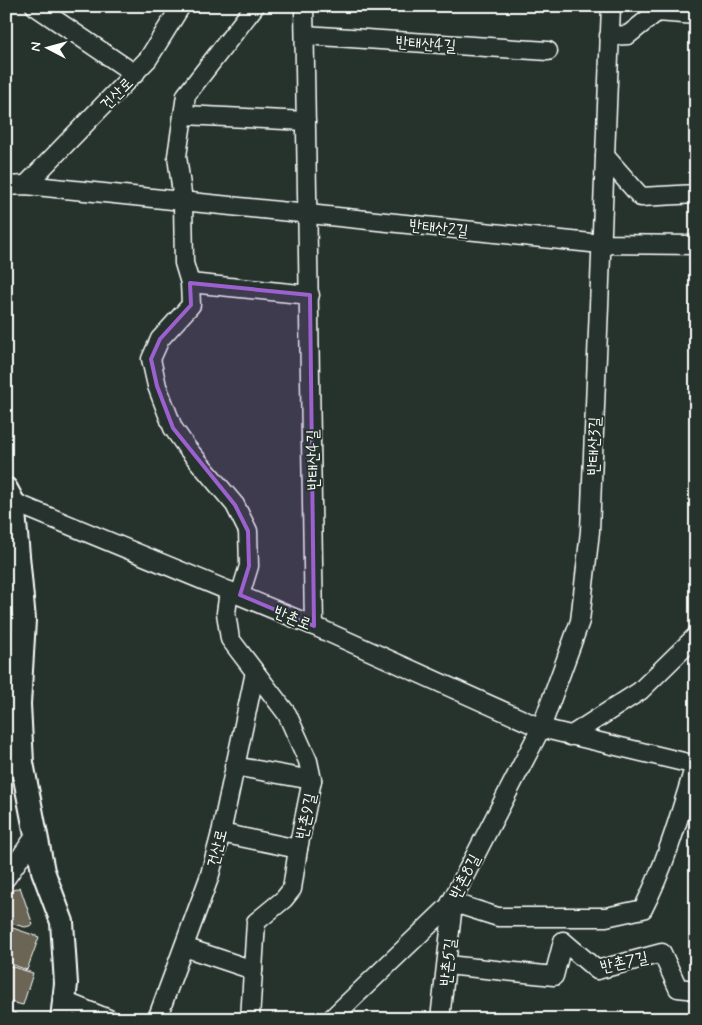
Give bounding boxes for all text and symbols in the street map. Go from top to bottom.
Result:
north arrow [22,22,72,72]
street label: 반태산4길 [395,32,457,57]
text: N [27,41,46,52]
street label: 건산로 [96,73,138,115]
street label: 반태산2길 [408,215,470,242]
street label: 반태산3길 [583,416,606,476]
street label: 반태산4길 [302,429,325,491]
street label: 반촌로 [271,601,314,635]
street label: 반촌9길 [291,791,322,841]
street label: 건산로 [203,827,232,870]
street label: 반촌8길 [445,851,486,903]
street label: 반촌5길 [436,937,461,987]
street label: 반촌7길 [598,947,650,978]

